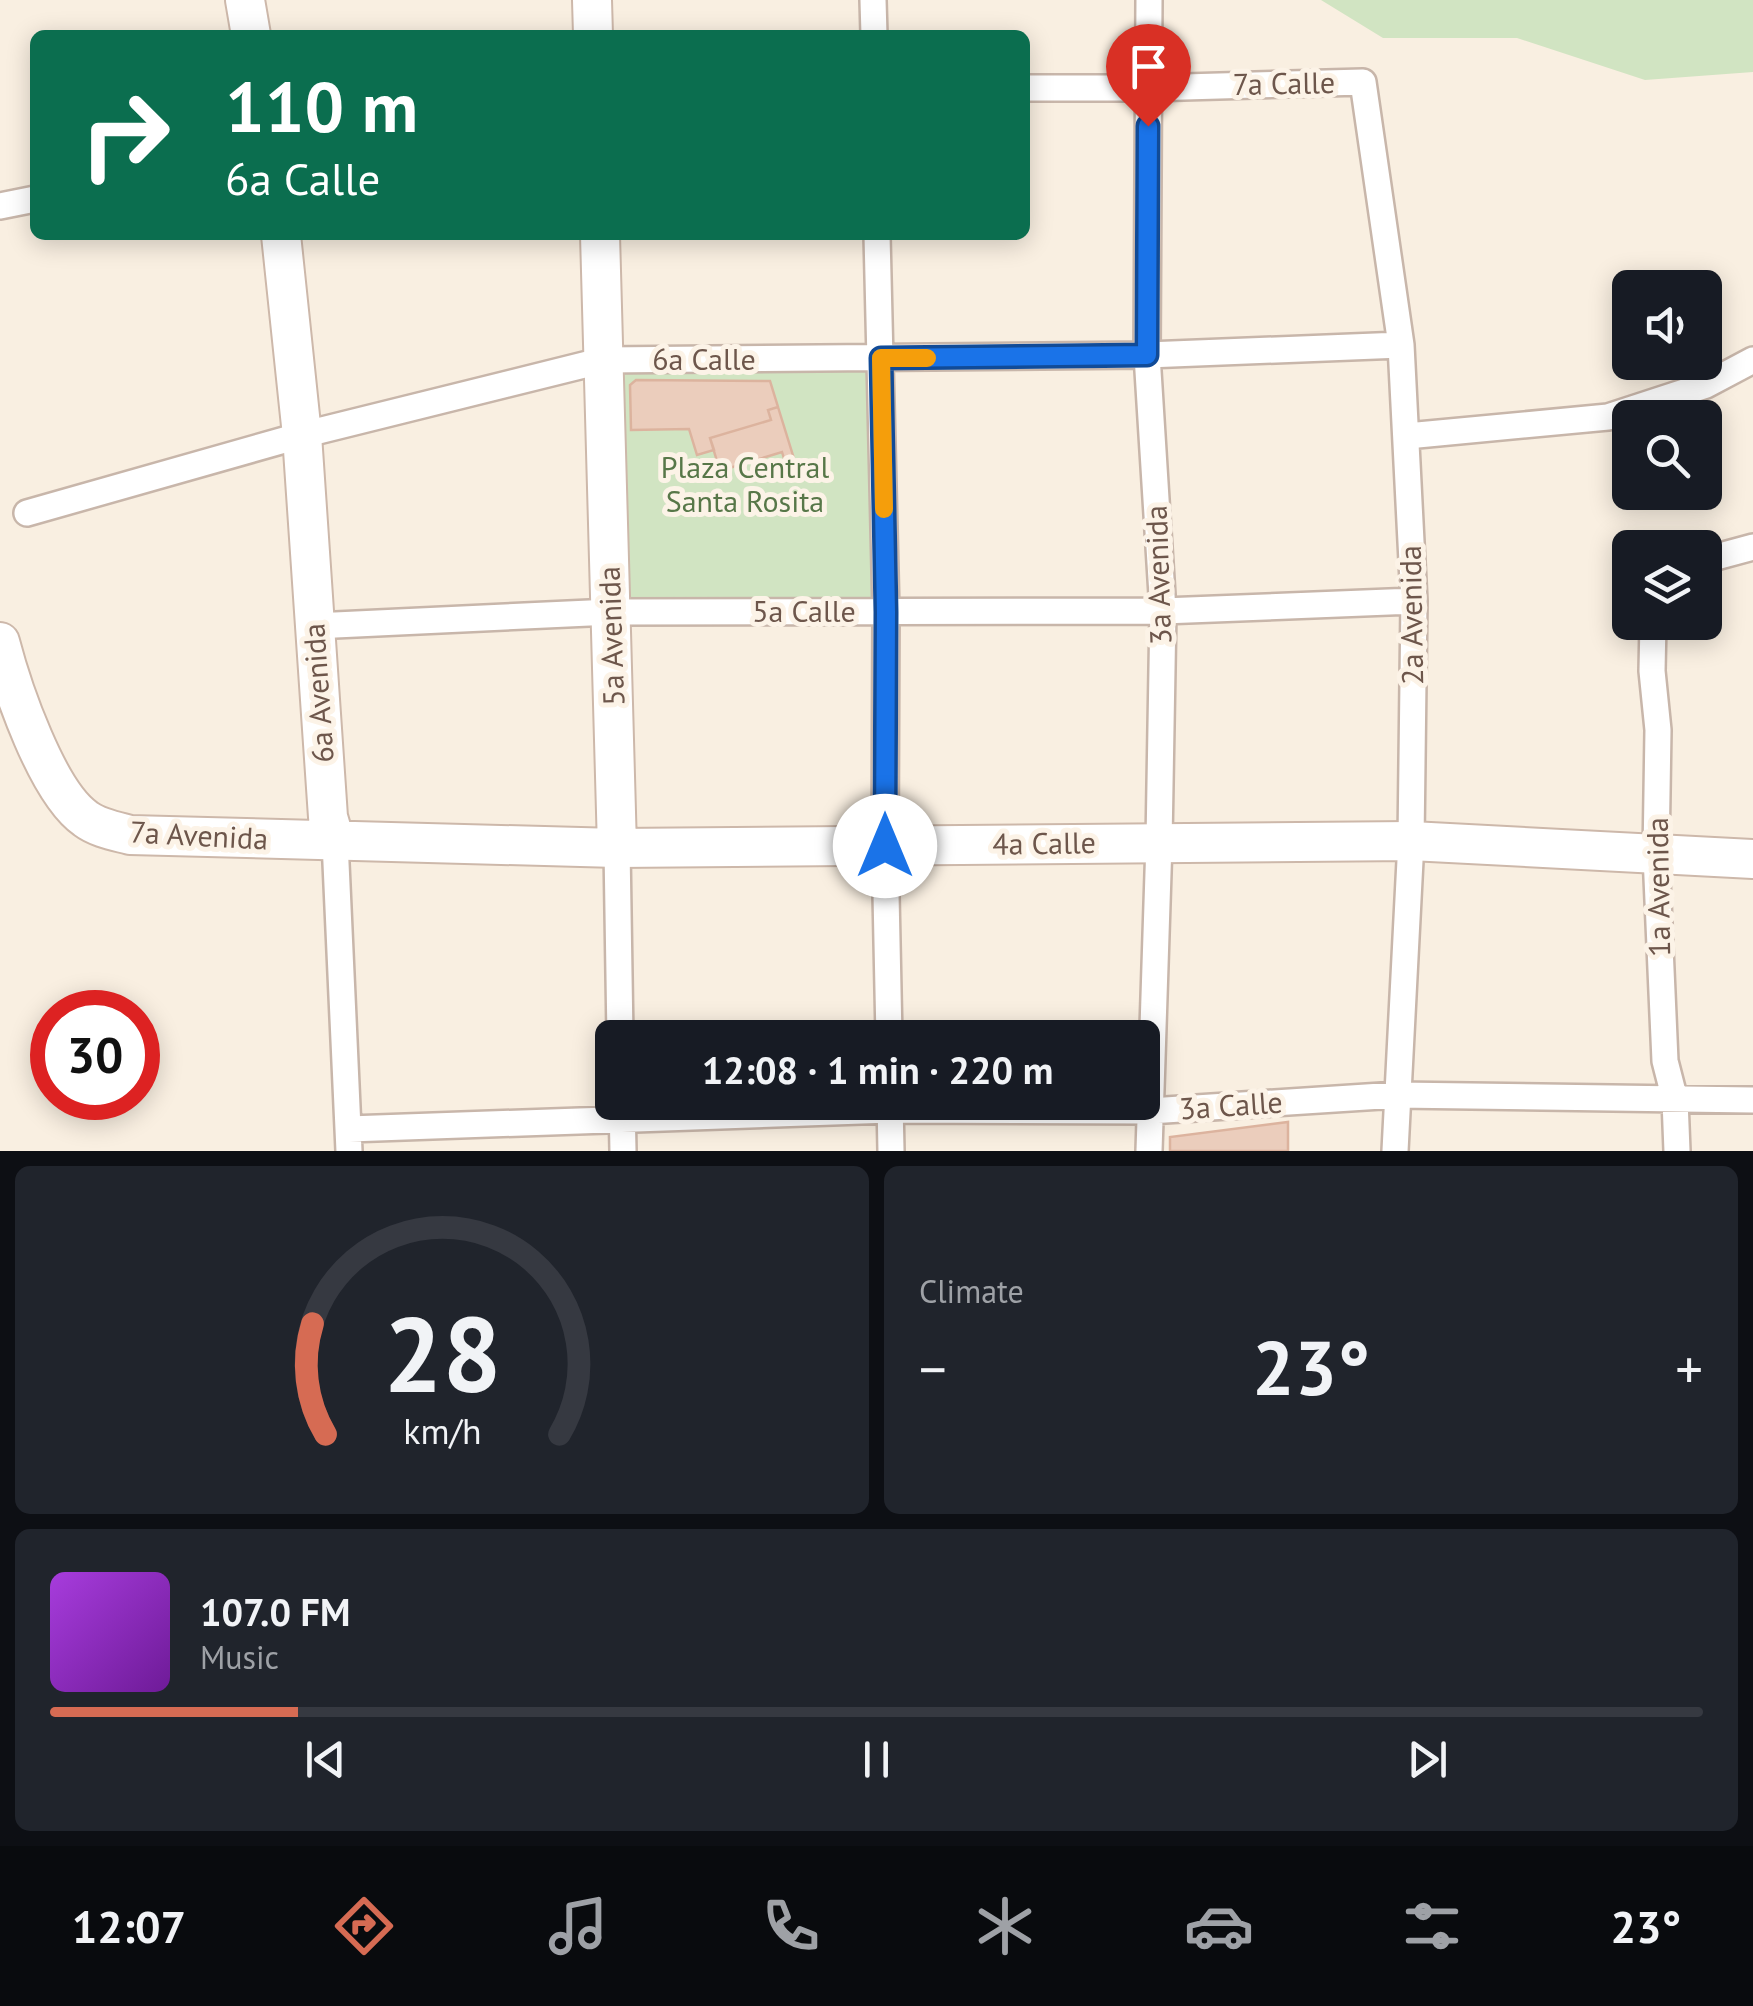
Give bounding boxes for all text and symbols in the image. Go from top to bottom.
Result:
pin [1106,24,1191,127]
icon: arrive [1121,39,1176,94]
text: 110 m [225,61,418,151]
street label: 7a Calle [1233,62,1335,103]
icon: right [60,70,190,200]
text: 6a Calle [225,149,380,207]
map controls [1612,270,1722,640]
button: sound [1612,270,1722,380]
street label: 6a Calle [652,339,756,378]
button: search [1612,400,1722,510]
park label: Plaza Central Santa Rosita [661,447,829,520]
street label: 3a Avenida [1136,505,1179,646]
button: layers [1612,530,1722,640]
street label: 2a Avenida [1390,545,1431,685]
street label: 5a Avenida [589,566,632,707]
street label: 5a Calle [752,591,856,630]
street label: 6a Avenida [293,622,342,764]
position arrow [833,794,937,898]
street label: 7a Avenida [129,811,269,858]
street label: 1a Avenida [1637,817,1678,957]
street label: 4a Calle [992,822,1096,863]
speed limit sign: 30 [30,990,160,1120]
text: 12:08 · 1 min · 220 m [702,1045,1053,1094]
street label: 3a Calle [1178,1081,1284,1128]
text: Climate [919,1270,1024,1312]
text: 28 [383,1286,501,1421]
text: 23° [1252,1319,1370,1416]
text: − [919,1333,947,1404]
text: + [1675,1333,1703,1404]
text: km/h [403,1408,481,1454]
text: 107.0 FM [200,1587,350,1636]
text: Music [200,1636,279,1678]
icon: previous [298,1732,353,1787]
icon: pause [849,1732,904,1787]
icon: next [1400,1732,1455,1787]
icon: directions [329,1891,399,1961]
icon: music [543,1891,613,1961]
icon: phone [756,1891,826,1961]
icon: climate [970,1891,1040,1961]
icon: car [1184,1891,1254,1961]
icon: filters [1397,1891,1467,1961]
text: 12:07 [72,1897,186,1955]
text: 23° [1611,1897,1681,1955]

